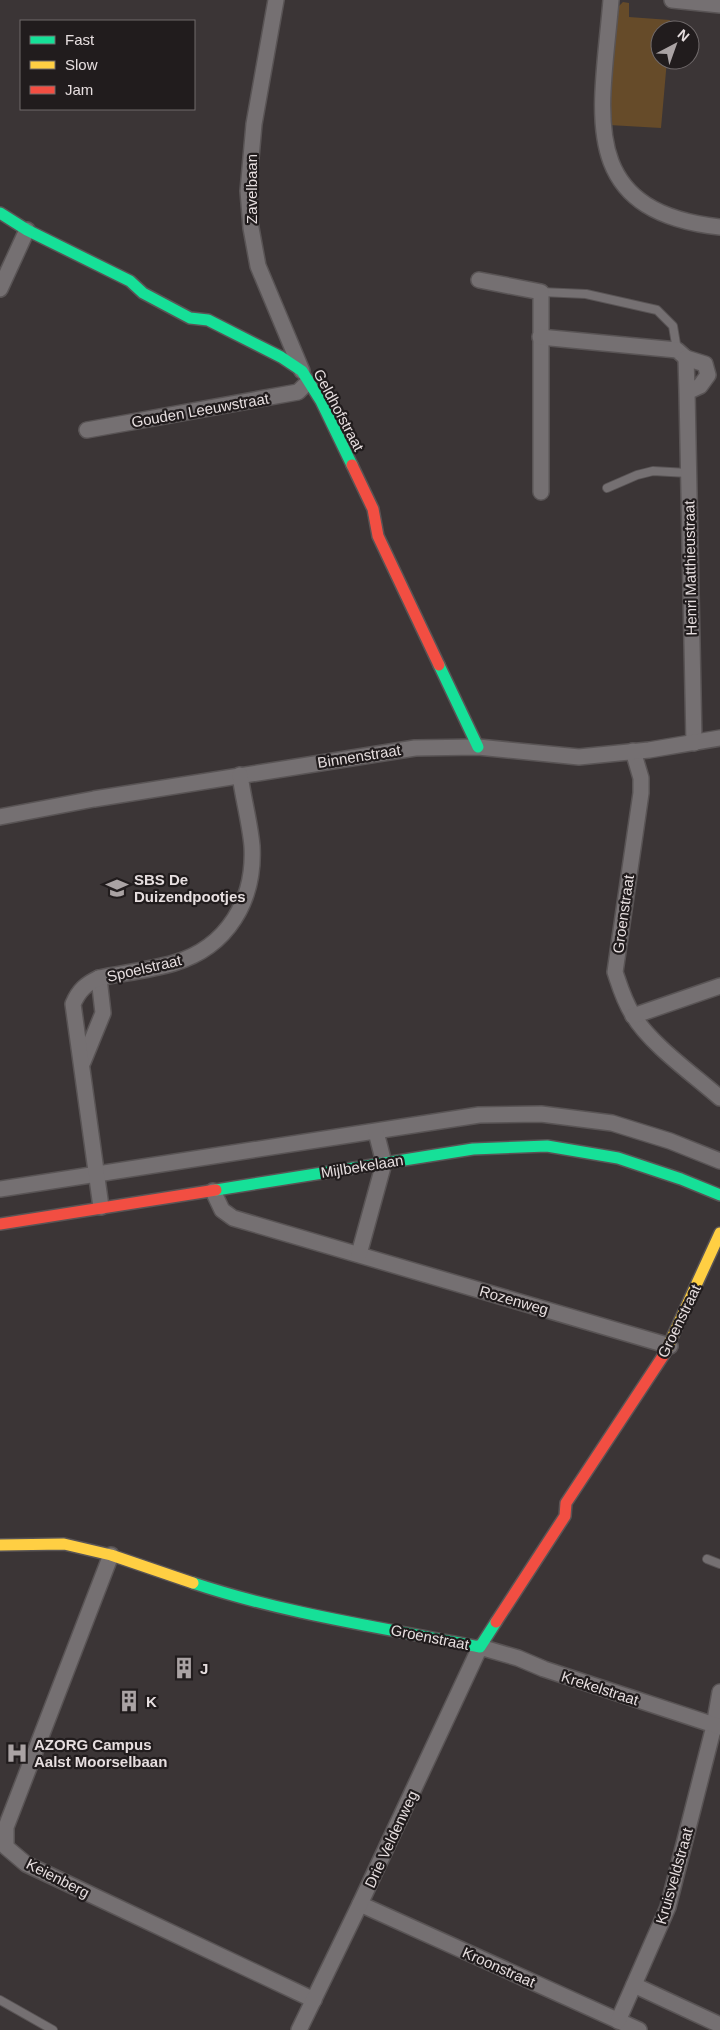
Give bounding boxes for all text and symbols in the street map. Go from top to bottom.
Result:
legend [20,20,195,110]
north arrow [650,20,700,70]
text: N [674,26,693,45]
text: Fast [65,31,95,48]
text: Slow [65,56,98,73]
text: Jam [65,81,93,98]
street label: Zavelbaan [243,154,260,224]
street label: Geldhofstraat [310,366,368,454]
street label: Gouden Leeuwstraat [130,389,271,430]
street label: Henri Matthieustraat [680,500,700,636]
street label: Binnenstraat [316,741,403,771]
place label: SBS De Duizendpootjes [134,871,246,905]
street label: Groenstraat [609,873,637,954]
school or university icon: SBS De Duizendpootjes [104,875,130,901]
street label: Spoelstraat [105,951,184,985]
street label: Mijlbekelaan [319,1151,405,1181]
street label: Groenstraat [654,1281,704,1360]
street label: Rozenweg [478,1282,550,1318]
street label: Groenstraat [389,1621,471,1653]
building icon: J [171,1655,197,1681]
place label: J [200,1660,208,1677]
street label: Krekelstraat [559,1668,641,1709]
building icon: K [116,1688,142,1714]
place label: K [146,1693,157,1710]
place label: AZORG Campus Aalst Moorselbaan [34,1736,167,1770]
hospital icon: AZORG Campus Aalst Moorselbaan [4,1740,30,1766]
street label: Drie Veldenweg [361,1788,421,1890]
street label: Kruisveldstraat [652,1825,696,1926]
street label: Keienberg [24,1855,92,1901]
street label: Kroonstraat [460,1943,539,1991]

